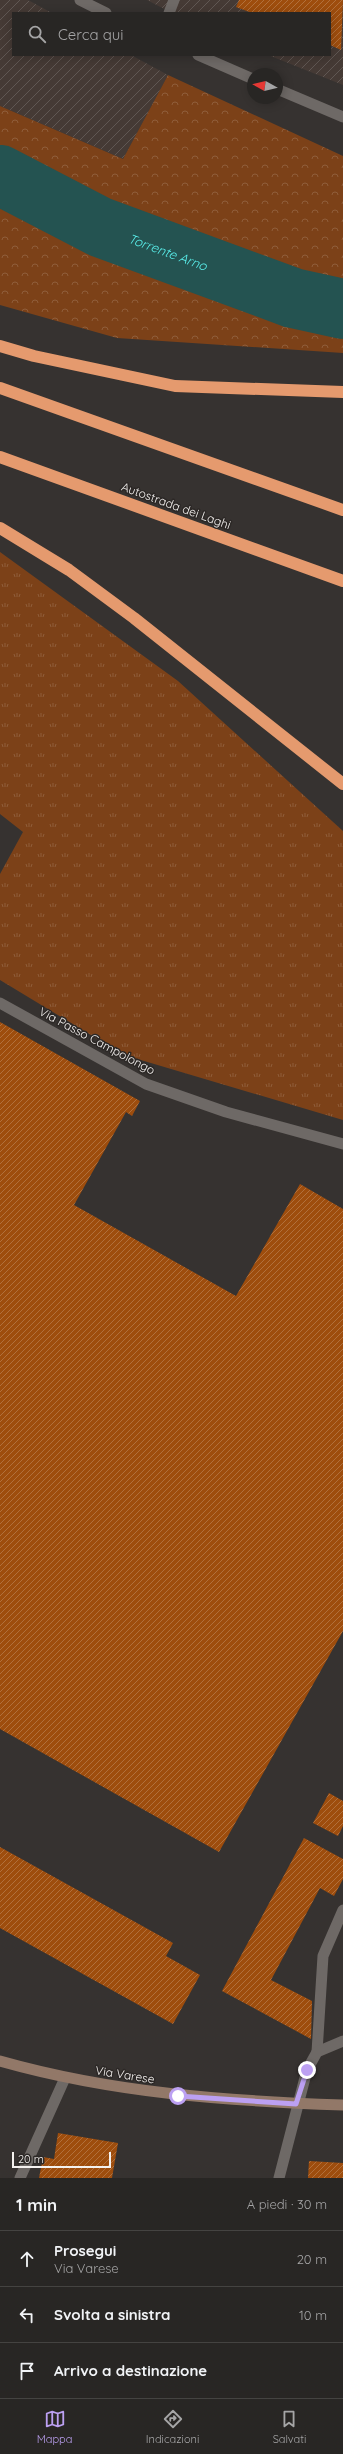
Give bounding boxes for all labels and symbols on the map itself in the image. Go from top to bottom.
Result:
north arrow [247,68,283,104]
water label: Torrente Arno [126,230,211,274]
street label: Autostrada dei Laghi [119,479,233,532]
street label: Via Passo Campolongo [37,1004,158,1077]
route end [298,2061,316,2079]
street label: Via Varese [94,2062,156,2087]
route start [169,2087,187,2105]
scale bar [12,2150,111,2169]

